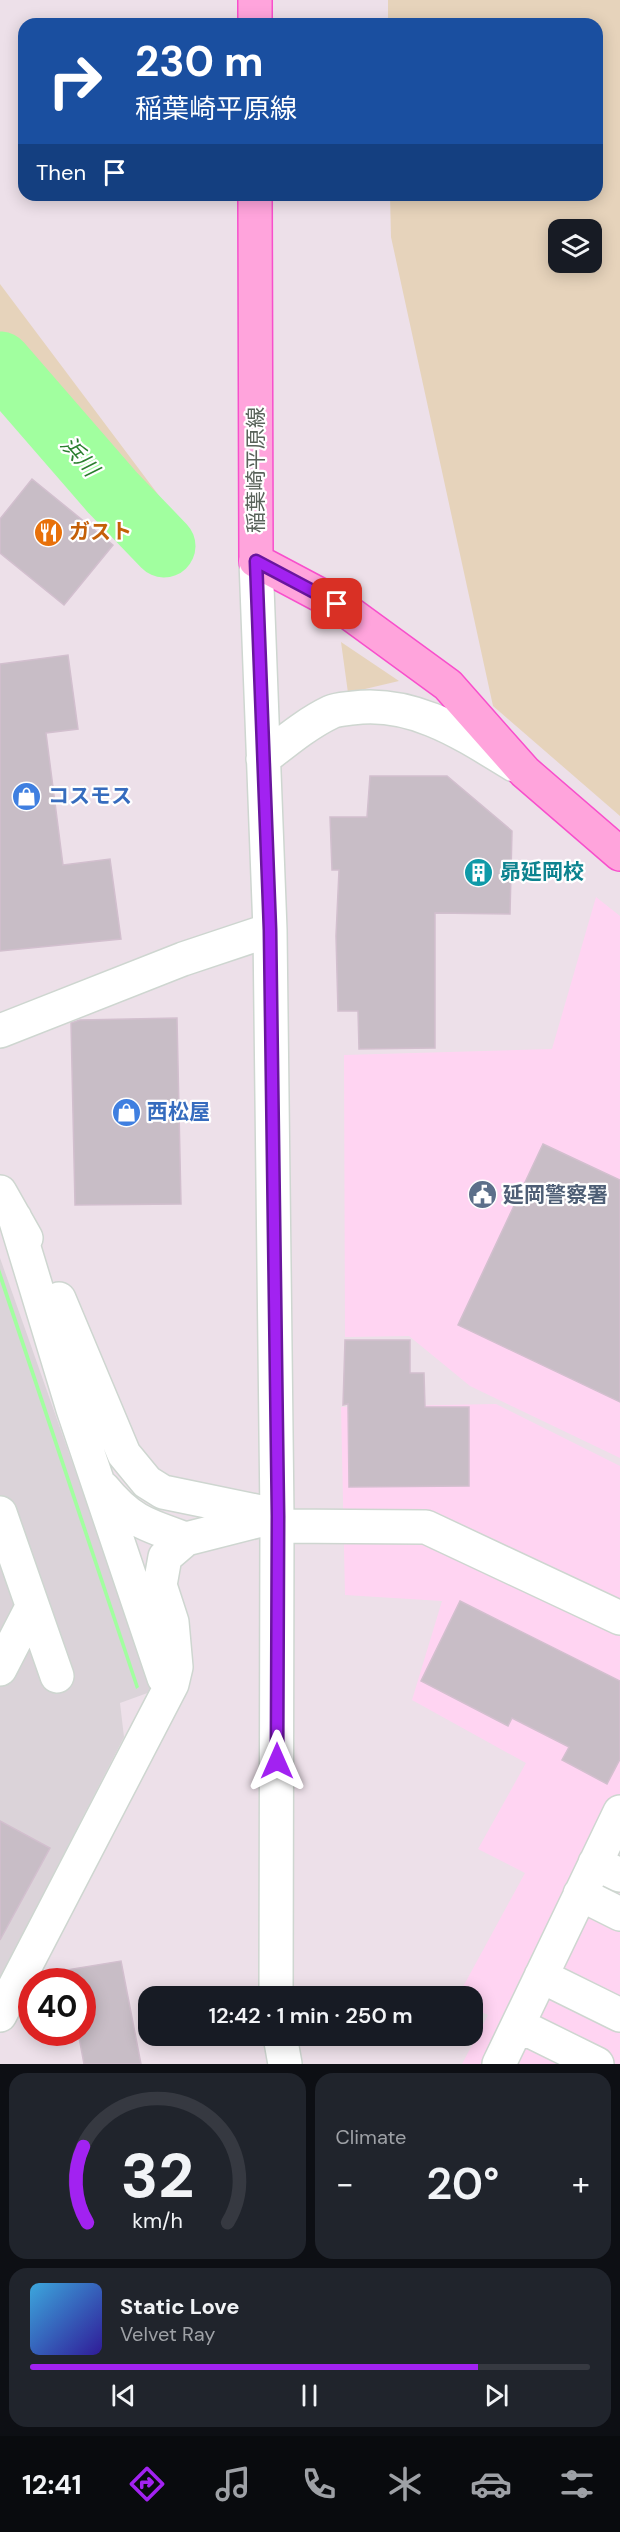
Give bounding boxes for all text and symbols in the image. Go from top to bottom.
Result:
text: 230 m [135,34,264,89]
icon: right [36,42,114,120]
text: 稲葉崎平原線 [135,91,297,126]
icon: arrive [98,156,131,189]
text: Then [36,158,86,187]
map controls [548,219,602,273]
button: layers [548,219,602,273]
street label: 稲葉崎平原線 [242,407,270,533]
water label: 浜川 [54,430,106,484]
restaurant icon: ガスト [32,516,64,548]
place label: ガスト [69,518,132,546]
pin [311,578,362,629]
icon: arrive [320,587,353,620]
shop icon: コスモス [11,780,43,812]
place label: コスモス [48,782,132,810]
building icon: 昴延岡校 [463,856,495,888]
place label: 昴延岡校 [500,858,584,886]
shop icon: 西松屋 [110,1096,142,1128]
place label: 西松屋 [147,1098,210,1126]
public building icon: 延岡警察署 [466,1179,498,1211]
place label: 延岡警察署 [503,1181,608,1209]
position arrow [245,1729,309,1793]
speed limit sign: 40 [18,1968,96,2046]
text: 12:42 · 1 min · 250 m [208,2001,413,2030]
text: Climate [336,2124,406,2150]
text: 32 [120,2135,194,2216]
text: 20° [426,2154,499,2213]
text: − [336,2162,354,2205]
text: + [572,2162,590,2205]
text: km/h [132,2207,183,2235]
text: Static Love [120,2292,240,2321]
text: Velvet Ray [120,2321,215,2347]
icon: previous [107,2379,140,2412]
icon: pause [293,2379,326,2412]
icon: next [480,2379,513,2412]
icon: directions [126,2463,168,2505]
icon: music [212,2463,254,2505]
icon: phone [298,2463,340,2505]
icon: climate [384,2463,426,2505]
icon: car [470,2463,512,2505]
icon: filters [556,2463,598,2505]
text: 12:41 [22,2467,82,2502]

